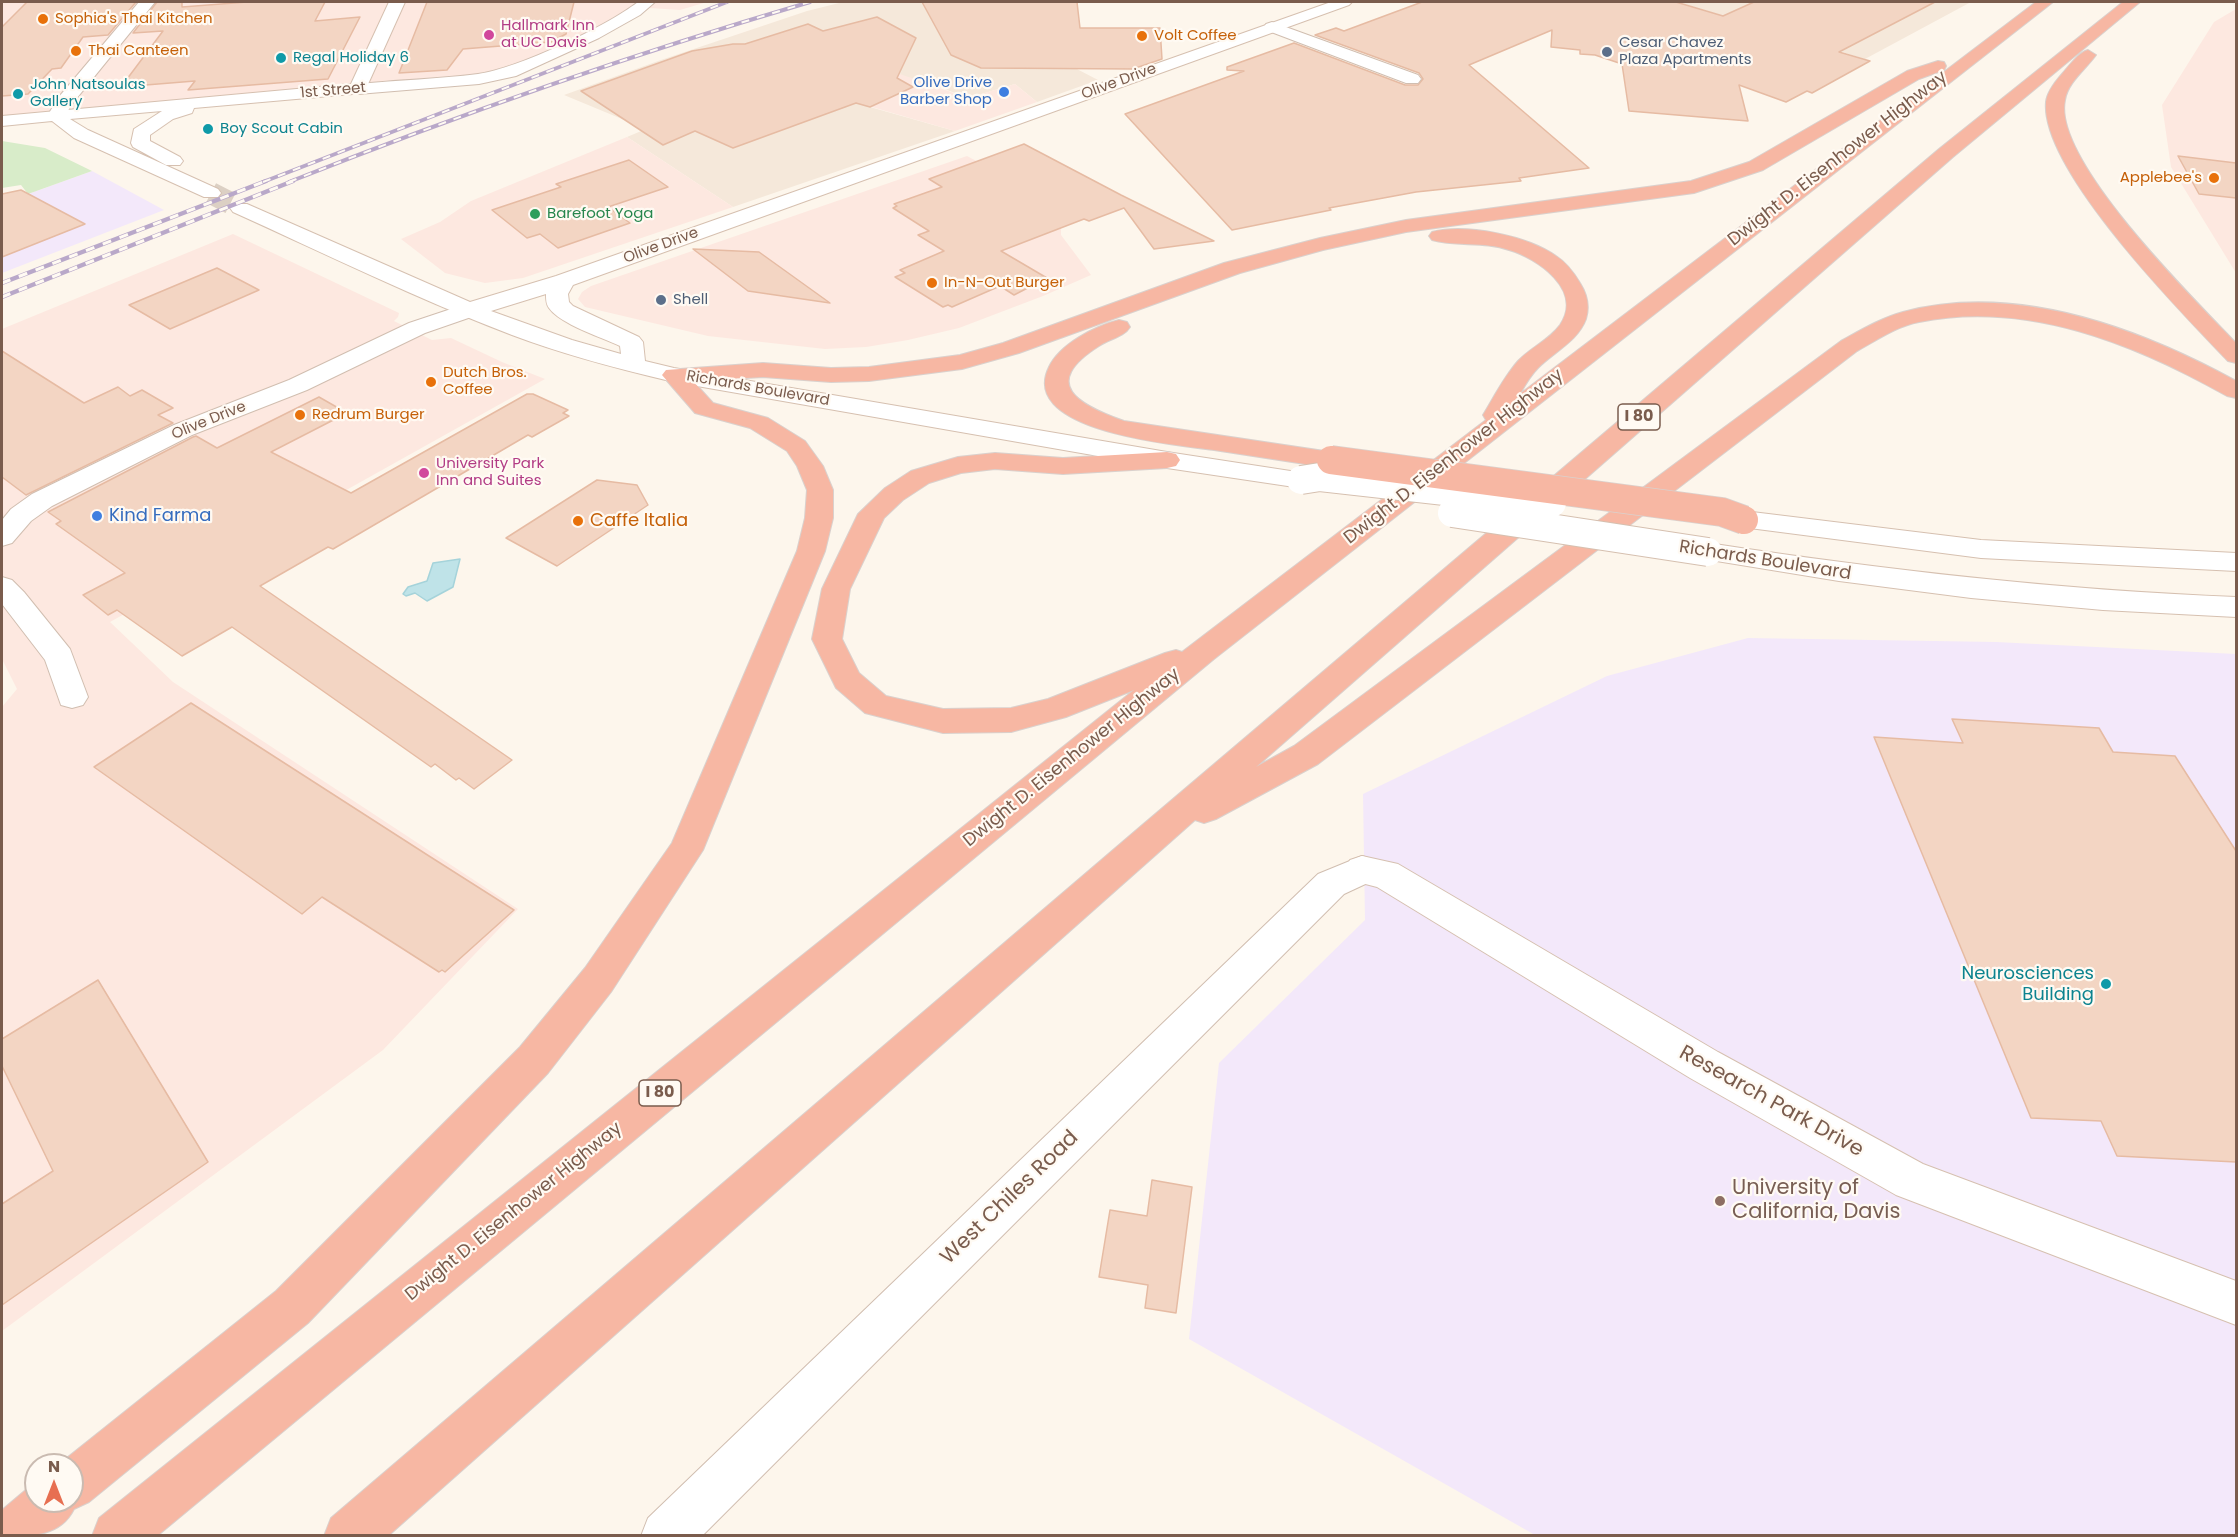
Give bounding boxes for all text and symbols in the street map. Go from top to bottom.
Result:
place label: Sophia's Thai Kitchen [55,10,212,28]
marker: Sophia's Thai Kitchen [36,12,50,26]
place label: Hallmark Inn at UC Davis [501,17,595,52]
place label: Volt Coffee [1154,27,1237,45]
marker: Hallmark Inn at UC Davis [482,28,496,42]
marker: Volt Coffee [1135,29,1149,43]
place label: Cesar Chavez Plaza Apartments [1619,34,1752,69]
place label: Thai Canteen [88,42,189,60]
marker: Thai Canteen [69,44,83,58]
marker: Cesar Chavez Plaza Apartments [1600,45,1614,59]
place label: Regal Holiday 6 [293,49,409,67]
marker: Regal Holiday 6 [274,51,288,65]
street label: Olive Drive [1079,60,1159,104]
street label: Dwight D. Eisenhower Highway [1724,67,1952,251]
place label: Olive Drive Barber Shop [900,74,992,109]
place label: John Natsoulas Gallery [30,76,146,111]
street label: 1st Street [299,79,367,103]
marker: Olive Drive Barber Shop [997,85,1011,99]
marker: John Natsoulas Gallery [11,87,25,101]
place label: Boy Scout Cabin [220,120,343,138]
marker: Boy Scout Cabin [201,122,215,136]
place label: Applebee's [2120,169,2202,187]
marker: Applebee's [2207,171,2221,185]
place label: Barefoot Yoga [547,205,653,223]
marker: Barefoot Yoga [528,207,542,221]
street label: Olive Drive [621,224,701,268]
place label: In-N-Out Burger [944,274,1065,292]
marker: In-N-Out Burger [925,276,939,290]
place label: Shell [673,291,708,309]
marker: Shell [654,293,668,307]
place label: Dutch Bros. Coffee [443,364,527,399]
street label: Dwight D. Eisenhower Highway [1340,365,1568,549]
street label: Richards Boulevard [685,368,831,410]
marker: Dutch Bros. Coffee [424,375,438,389]
street label: Olive Drive [169,398,249,444]
road number: I 80 [1618,404,1660,430]
place label: Redrum Burger [312,406,425,424]
marker: Redrum Burger [293,408,307,422]
place label: University Park Inn and Suites [436,455,544,490]
marker: University Park Inn and Suites [417,466,431,480]
place label: Kind Farma [109,505,211,527]
marker: Kind Farma [90,509,104,523]
place label: Caffe Italia [590,510,688,532]
marker: Caffe Italia [571,514,585,528]
street label: Richards Boulevard [1677,537,1853,585]
street label: Dwight D. Eisenhower Highway [959,664,1185,852]
place label: Neurosciences Building [1962,963,2094,1006]
marker: Neurosciences Building [2099,977,2113,991]
street label: Research Park Drive [1674,1041,1868,1163]
road number: I 80 [639,1080,681,1106]
street label: Dwight D. Eisenhower Highway [401,1118,627,1306]
street label: West Chiles Road [936,1126,1084,1270]
place label: University of California, Davis [1732,1176,1900,1226]
marker: University of California, Davis [1713,1194,1727,1208]
north arrow [24,1453,84,1513]
text: N [48,1455,60,1478]

